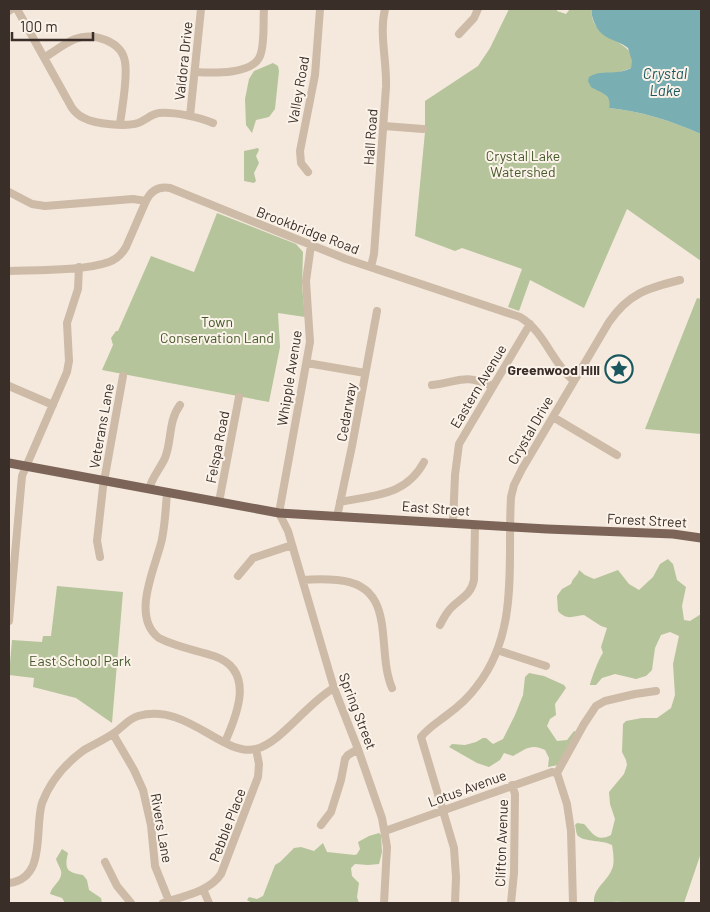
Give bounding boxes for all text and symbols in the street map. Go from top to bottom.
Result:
scale bar [12,10,94,42]
text: 100 m [20,17,58,35]
street label: Valdora Drive [170,21,196,101]
street label: Valley Road [284,55,312,125]
water label: Crystal Lake [643,64,688,99]
street label: Hall Road [360,108,380,166]
park label: Crystal Lake Watershed [486,147,560,180]
street label: Brookbridge Road [254,203,362,257]
park label: Town Conservation Land [160,313,274,346]
street label: Whipple Avenue [273,329,305,427]
street label: Eastern Avenue [446,341,510,431]
place icon: Greenwood Hill [604,354,634,384]
place label: Greenwood Hill [508,361,600,378]
street label: Cedarway [332,381,360,443]
street label: Veterans Lane [85,382,117,470]
street label: Crystal Drive [504,393,556,467]
street label: Felspa Road [202,409,232,485]
street label: East Street [401,497,471,519]
street label: Forest Street [606,509,688,531]
park label: East School Park [29,652,131,669]
street label: Spring Street [336,670,380,752]
street label: Lotus Avenue [426,766,508,810]
street label: Pebble Place [205,786,249,864]
street label: Rivers Lane [147,792,177,864]
street label: Clifton Avenue [491,799,511,887]

